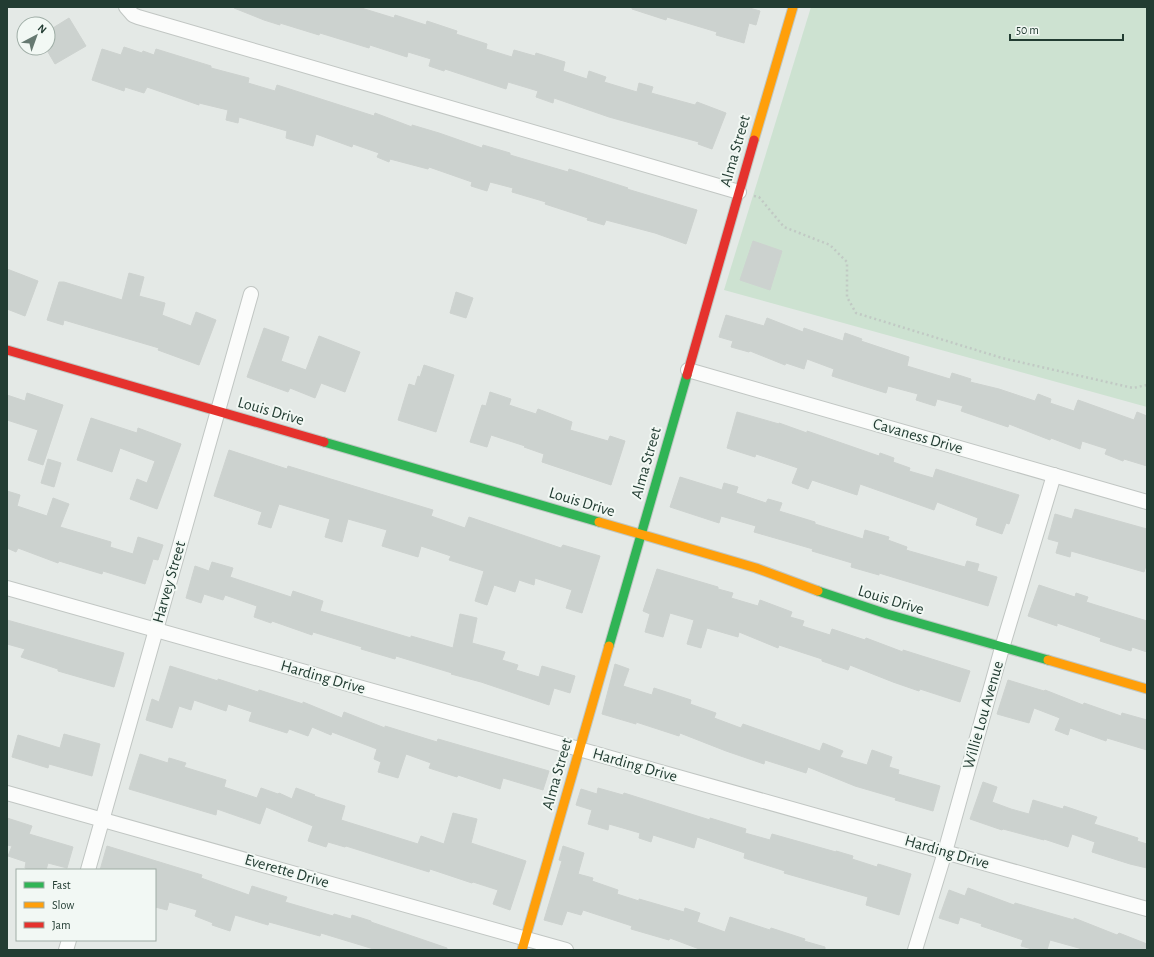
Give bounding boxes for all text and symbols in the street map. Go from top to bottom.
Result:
north arrow [16,16,56,56]
scale bar [1010,16,1123,42]
text: N [36,22,49,35]
text: 50 m [1016,24,1039,36]
street label: Alma Street [717,113,753,189]
street label: Louis Drive [236,394,306,428]
street label: Cavaness Drive [871,416,965,456]
street label: Alma Street [628,425,664,501]
street label: Louis Drive [547,484,617,520]
street label: Harvey Street [150,539,189,625]
street label: Louis Drive [856,582,926,618]
street label: Harding Drive [279,657,367,697]
street label: Willie Lou Avenue [960,659,1006,771]
street label: Alma Street [539,736,575,812]
street label: Harding Drive [591,745,679,785]
street label: Harding Drive [903,832,991,872]
street label: Everette Drive [243,851,331,891]
legend [16,869,156,941]
text: Fast [52,879,71,891]
text: Slow [52,899,74,911]
text: Jam [52,919,71,931]

